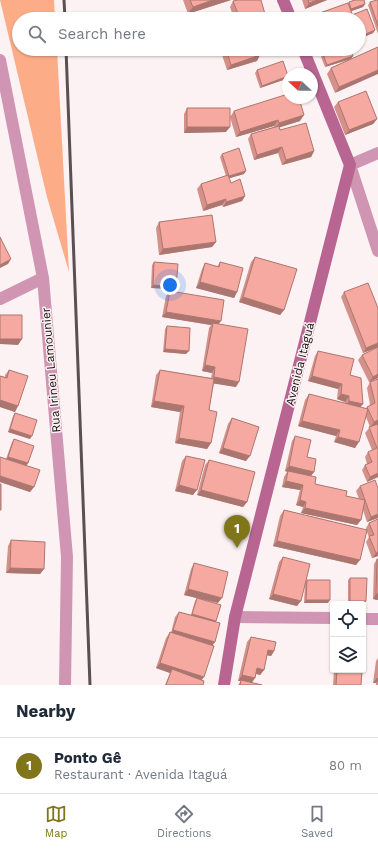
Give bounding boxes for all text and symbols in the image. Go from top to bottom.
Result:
search box [12,12,366,56]
icon: search [26,23,48,45]
text: Search here [58,25,146,43]
north arrow [282,68,318,104]
your location [160,275,180,295]
street label: Rua Irineu Lamounier [39,307,63,433]
street label: Avenida Itaguá [283,321,317,407]
pin: 1 [224,515,250,548]
map controls [330,601,366,673]
button: locate [330,601,366,637]
button: layers [330,637,366,673]
text: Nearby [16,701,75,721]
text: Ponto Gê [54,749,121,767]
text: 1 [26,758,32,773]
text: 80 m [329,758,362,773]
text: Restaurant · Avenida Itaguá [54,767,227,782]
tab: Map [45,803,67,840]
tab: Directions [157,803,211,840]
tab: Saved [301,803,333,840]

